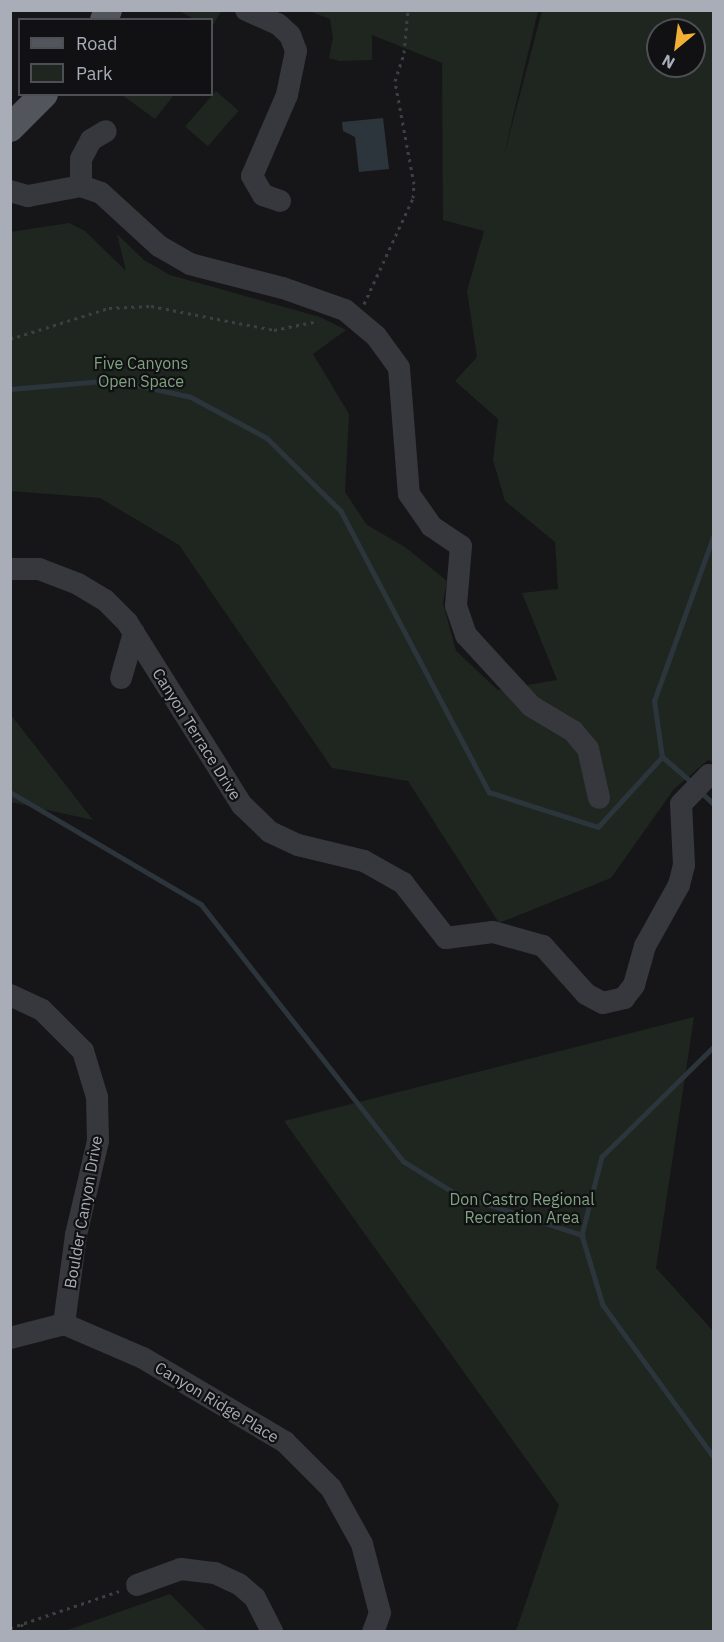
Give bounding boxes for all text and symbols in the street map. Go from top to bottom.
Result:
legend [18,18,213,96]
north arrow [646,18,706,78]
text: Road [76,32,117,55]
text: N [658,50,678,74]
text: Park [76,62,112,85]
park label: Five Canyons Open Space [94,353,188,391]
street label: Canyon Terrace Drive [149,664,245,804]
street label: Boulder Canyon Drive [60,1134,106,1290]
park label: Don Castro Regional Recreation Area [449,1189,595,1227]
street label: Canyon Ridge Place [152,1357,282,1447]

